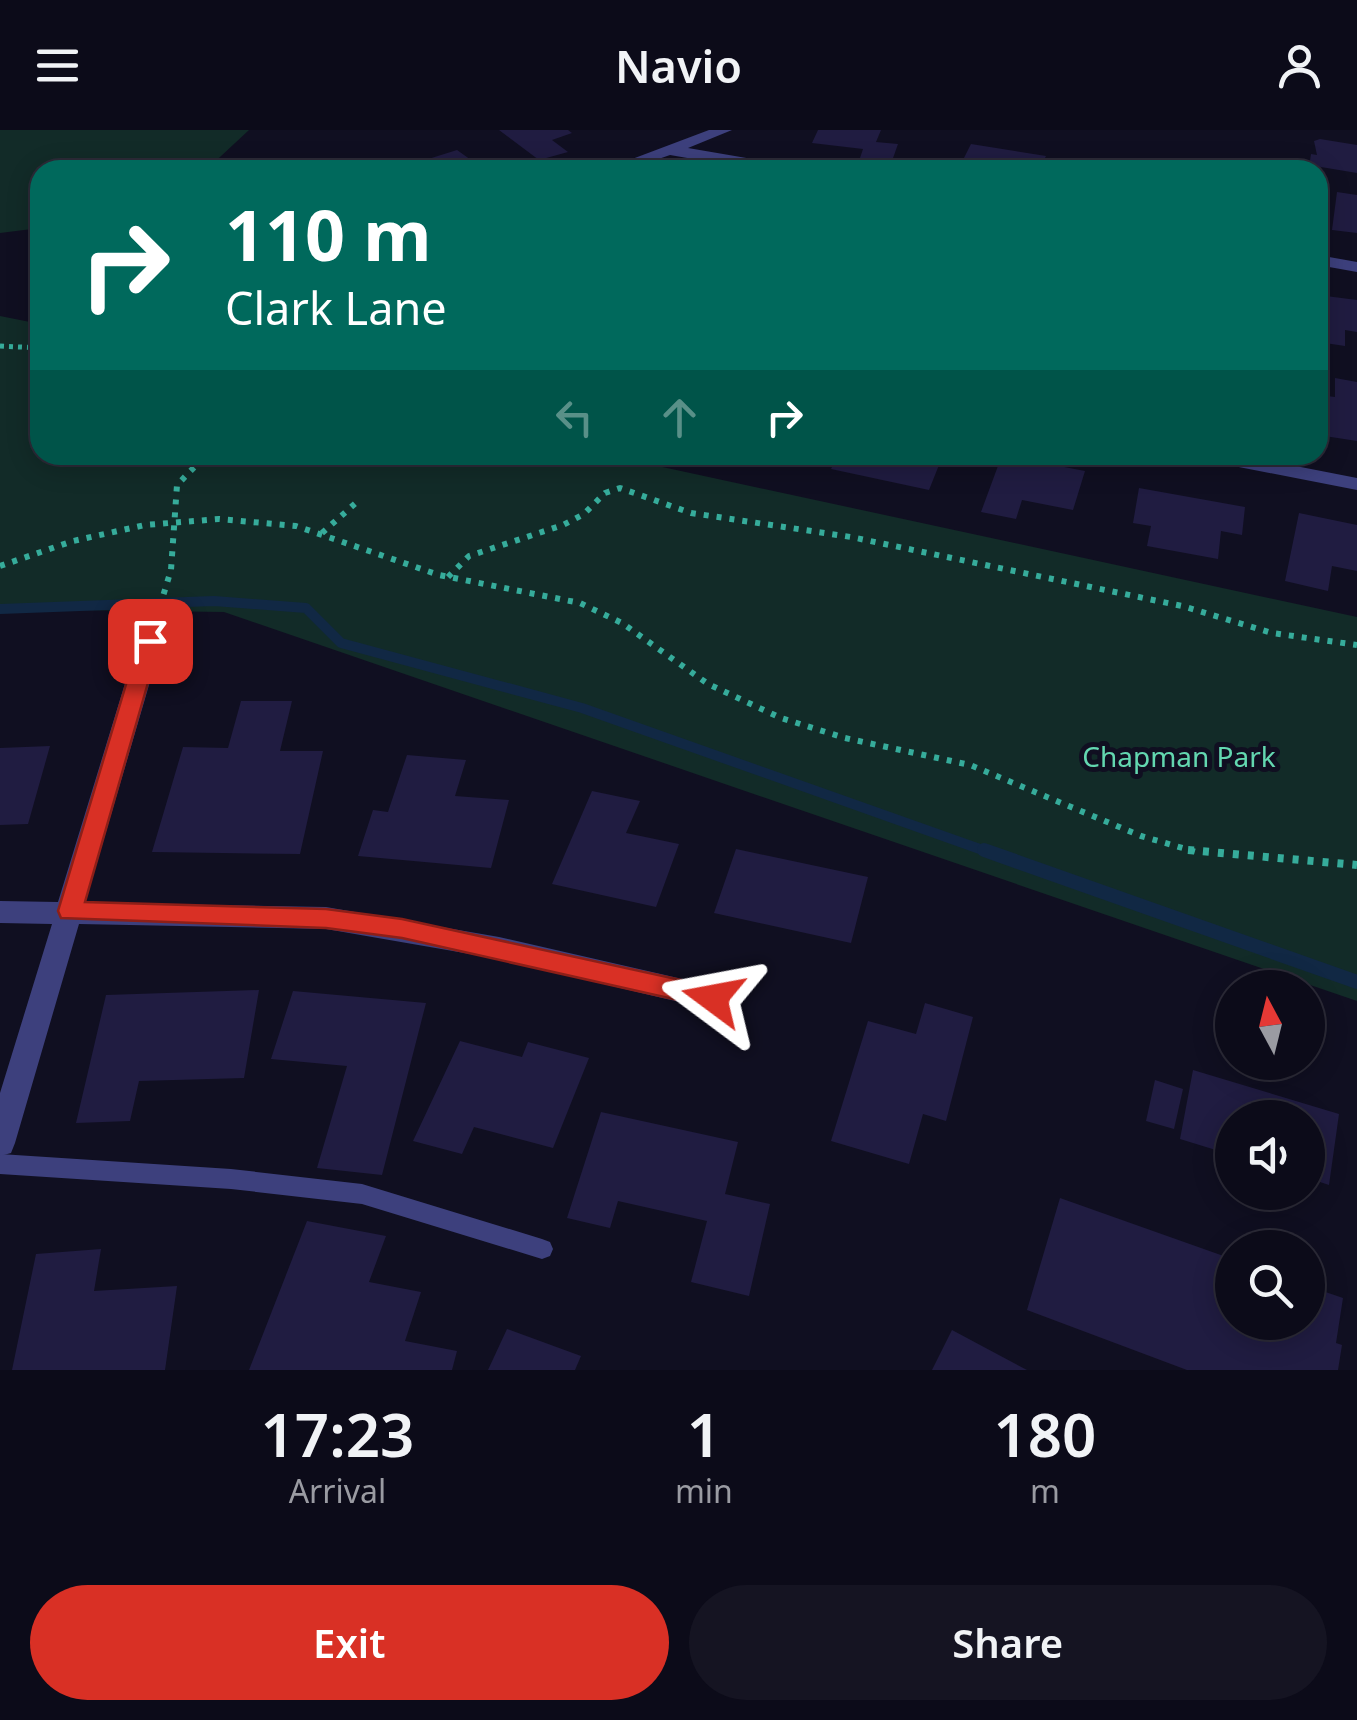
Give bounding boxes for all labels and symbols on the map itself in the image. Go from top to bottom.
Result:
pin [108,599,193,684]
park label: Chapman Park [1082,737,1276,775]
position arrow [661,946,765,1050]
north arrow [1215,970,1325,1080]

